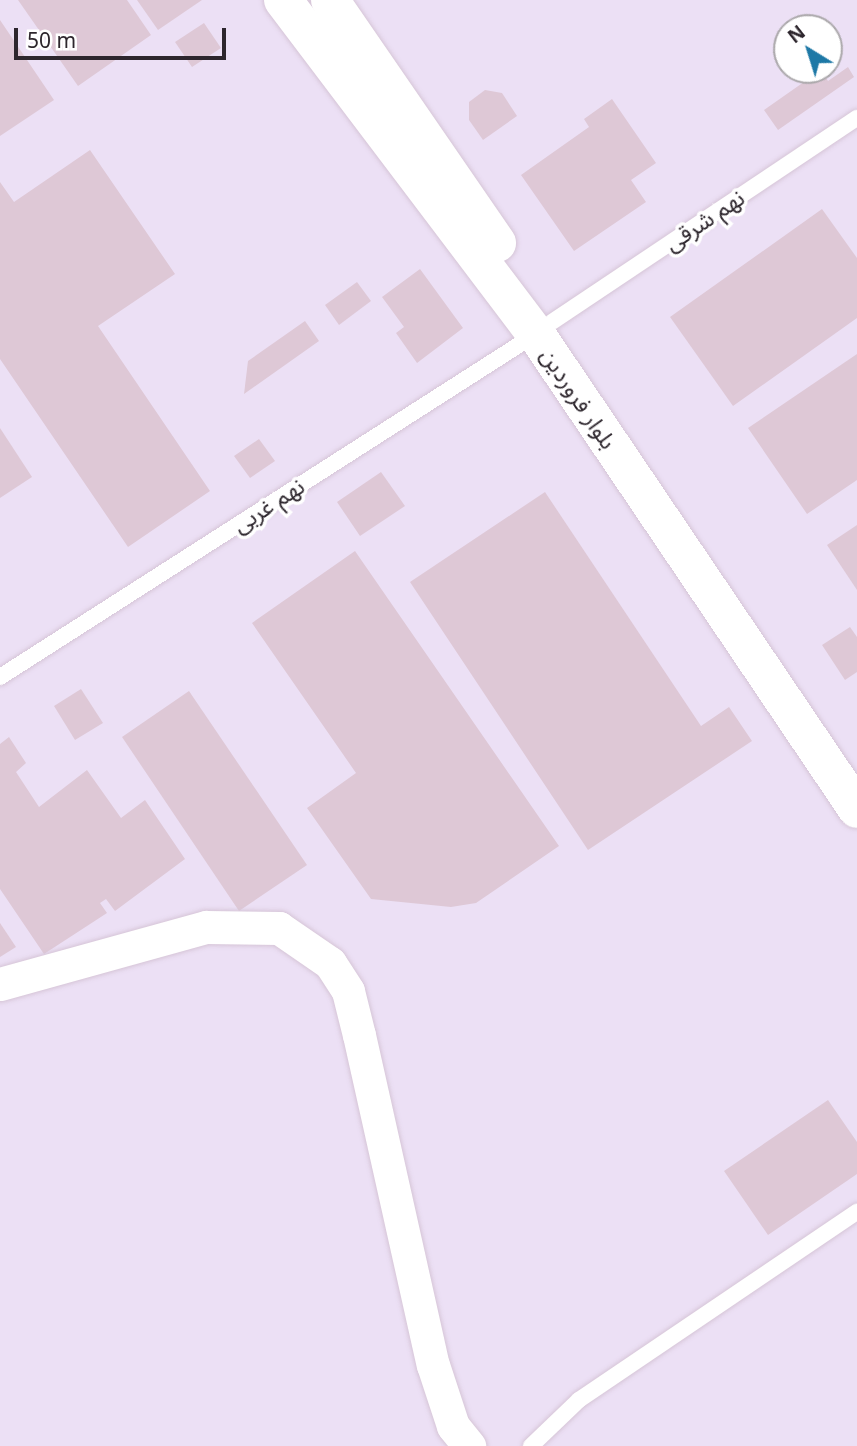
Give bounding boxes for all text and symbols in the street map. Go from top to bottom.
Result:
scale bar [18,14,229,58]
north arrow [773,14,843,84]
text: N [782,19,810,49]
text: 50 m [27,26,76,54]
street label: نهم شرقی [659,183,749,257]
street label: بلوار فروردین [535,342,623,454]
street label: نهم غربی [227,472,309,538]

